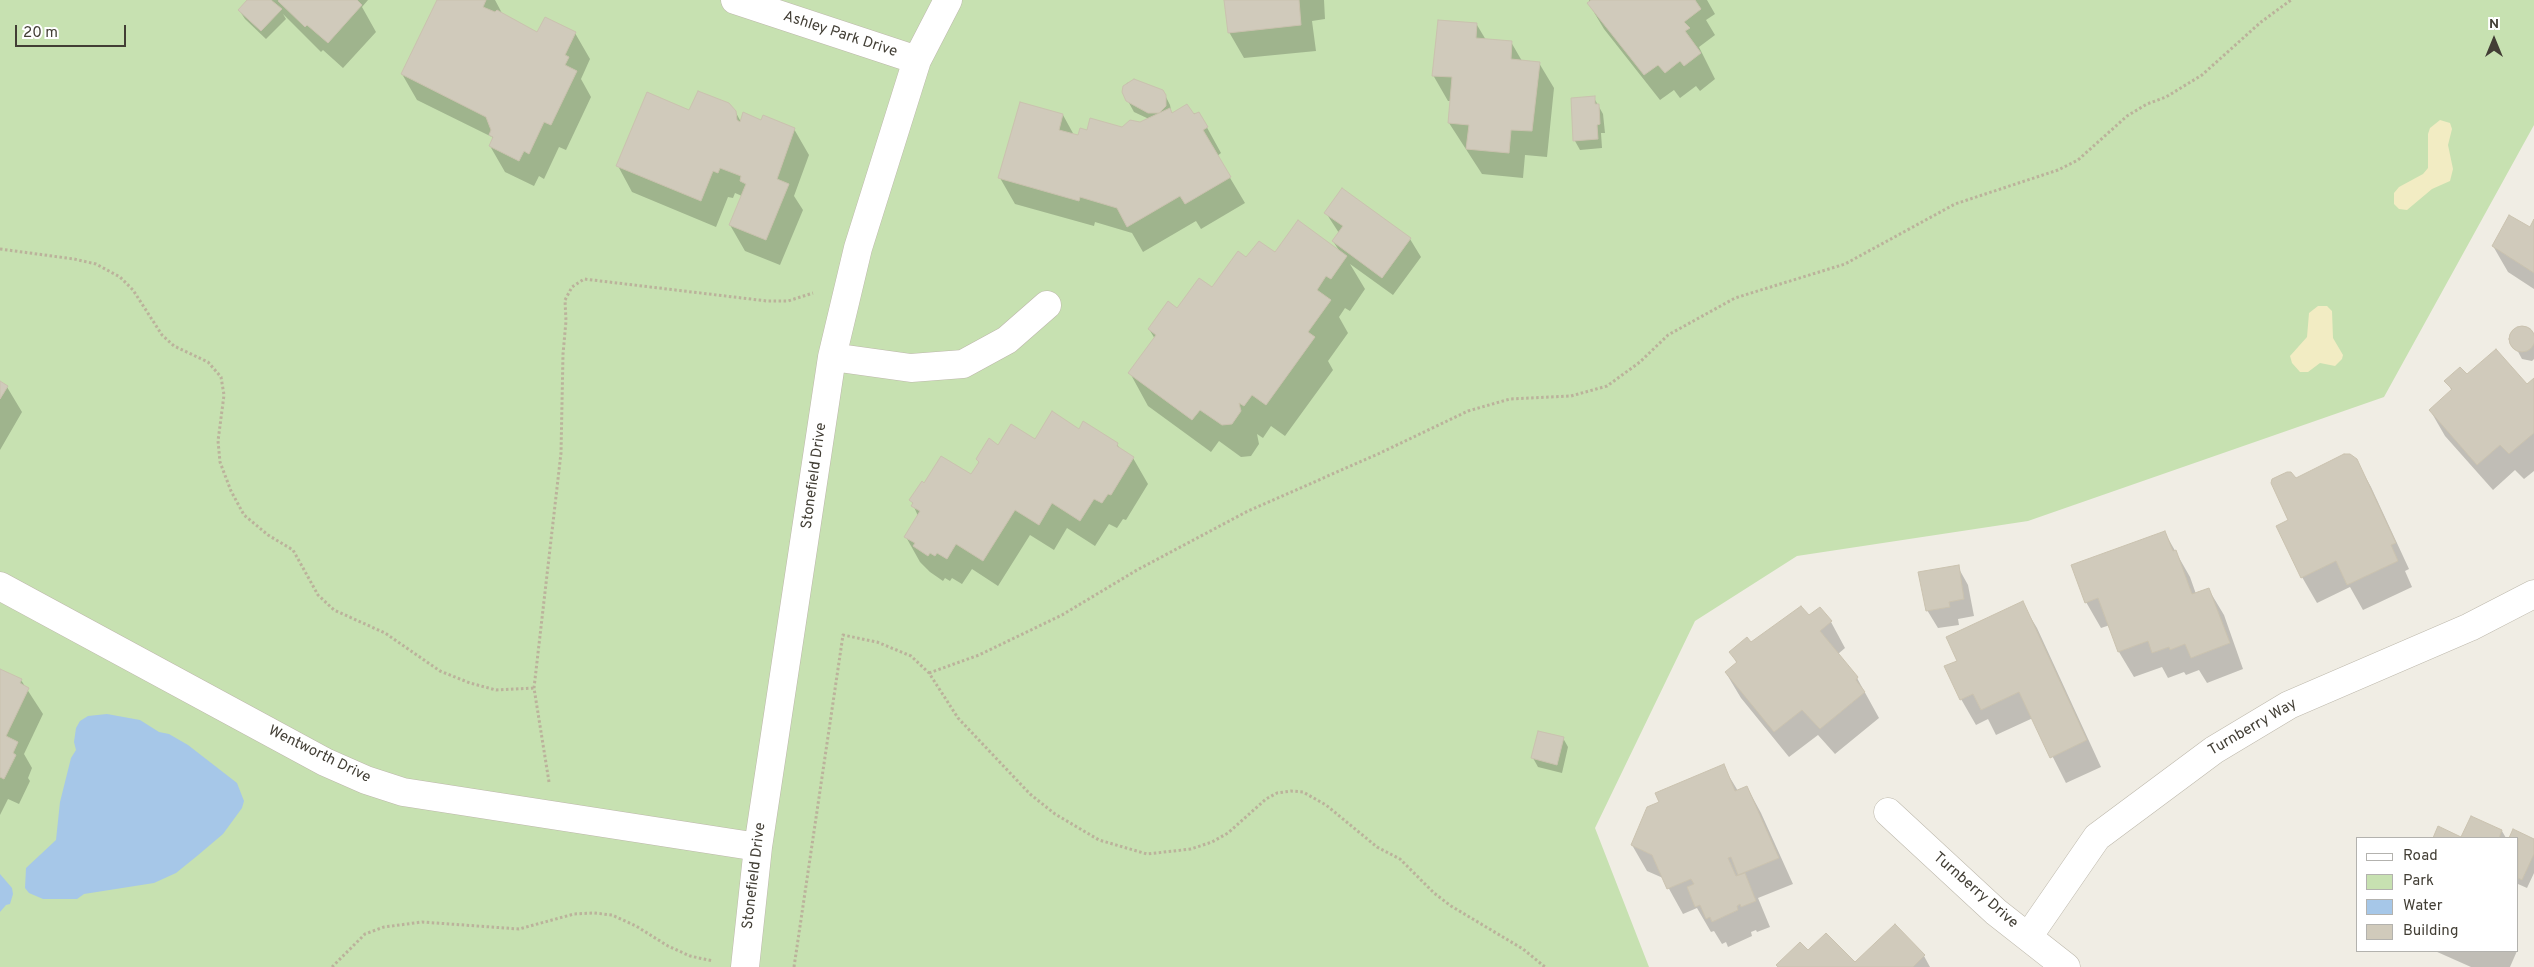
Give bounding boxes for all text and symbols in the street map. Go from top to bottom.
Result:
street label: Ashley Park Drive [781,8,899,62]
scale bar [18,15,129,47]
north arrow [2469,15,2519,65]
text: N [2489,16,2499,33]
text: 20 m [23,24,58,43]
street label: Stonefield Drive [799,422,831,530]
street label: Turnberry Way [2206,695,2300,761]
street label: Wentworth Drive [265,722,373,788]
street label: Stonefield Drive [740,822,770,930]
legend [2356,837,2519,952]
text: Road [2403,847,2438,866]
street label: Turnberry Drive [1929,849,2021,933]
text: Park [2403,872,2434,891]
text: Water [2403,897,2442,916]
text: Building [2403,922,2458,941]

